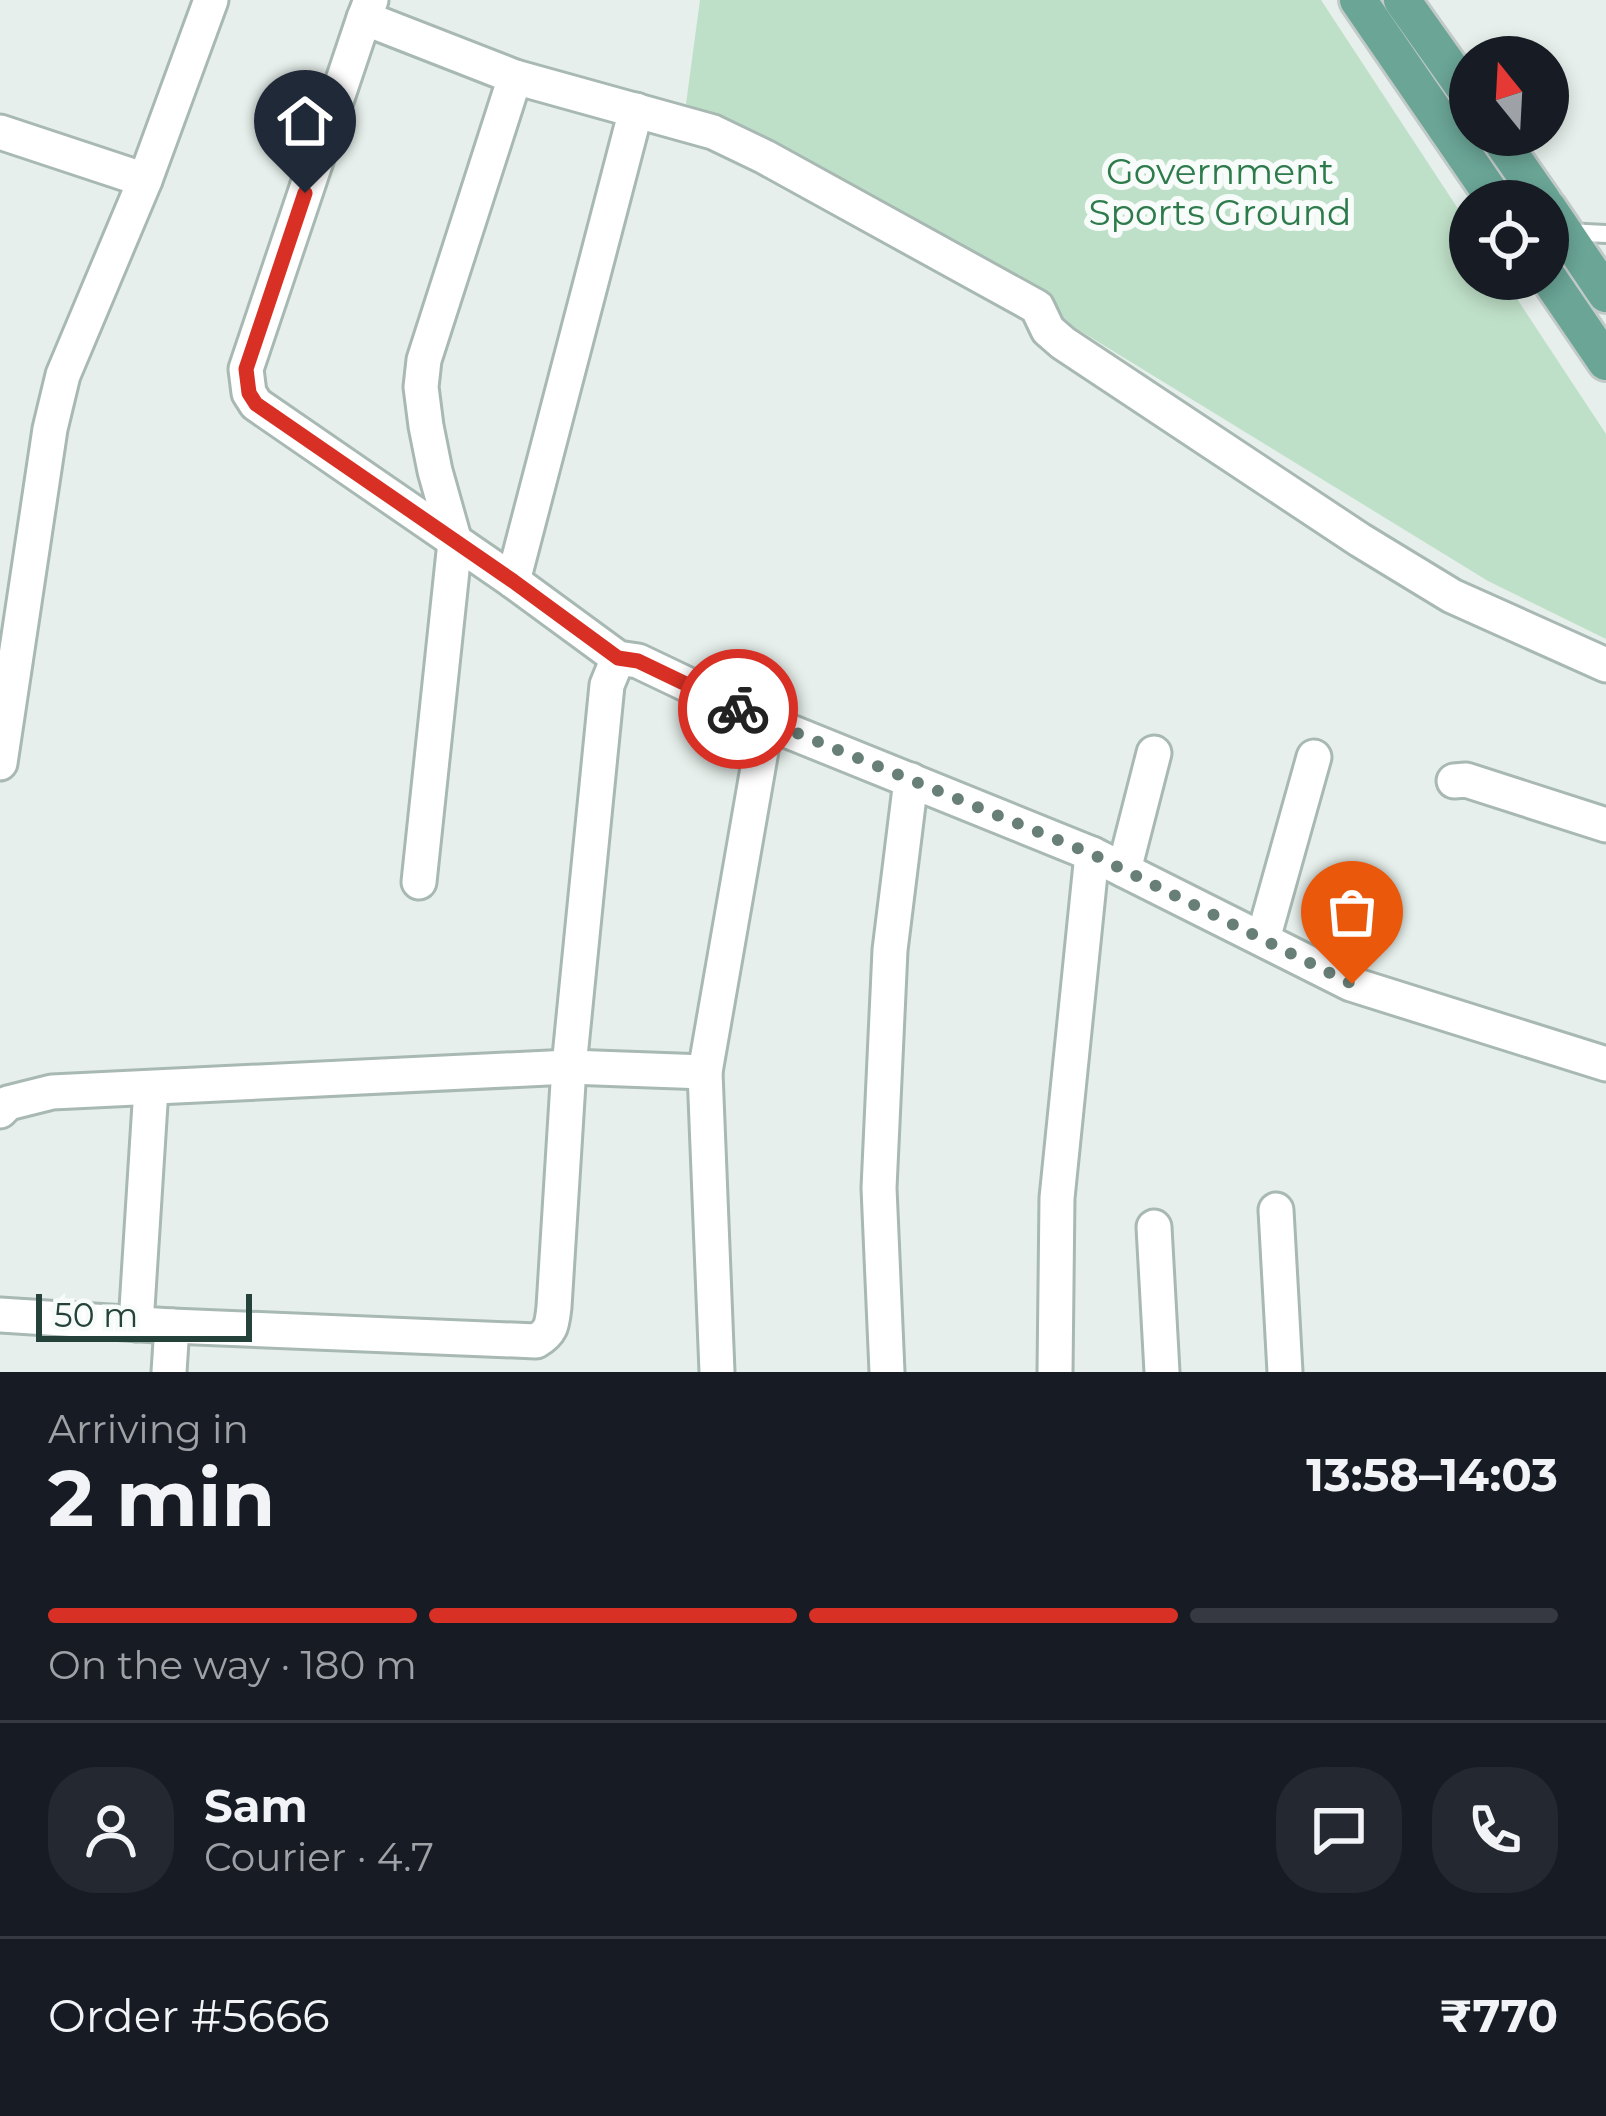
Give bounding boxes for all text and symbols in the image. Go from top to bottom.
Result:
north arrow [1449,36,1569,156]
map controls [1449,36,1569,300]
pin [254,70,356,193]
icon: home [272,88,338,154]
park label: Government Sports Ground [1088,149,1352,234]
button: locate [1449,180,1569,300]
courier [678,649,798,769]
icon: bike [705,676,771,742]
pin [1301,861,1403,984]
icon: bag [1319,879,1385,945]
scale bar [36,1288,252,1341]
text: 50 m [54,1295,138,1335]
text: Arriving in [48,1405,249,1453]
text: 13:58–14:03 [1306,1447,1558,1502]
text: 2 min [48,1450,275,1546]
text: On the way · 180 m [48,1641,417,1689]
button: person [48,1767,174,1893]
button: chat [1276,1767,1402,1893]
button: phone [1432,1767,1558,1893]
text: Sam [204,1778,308,1833]
text: Courier · 4.7 [204,1833,434,1881]
text: Order #5666 [48,1988,330,2043]
text: ₹770 [1440,1988,1558,2043]

